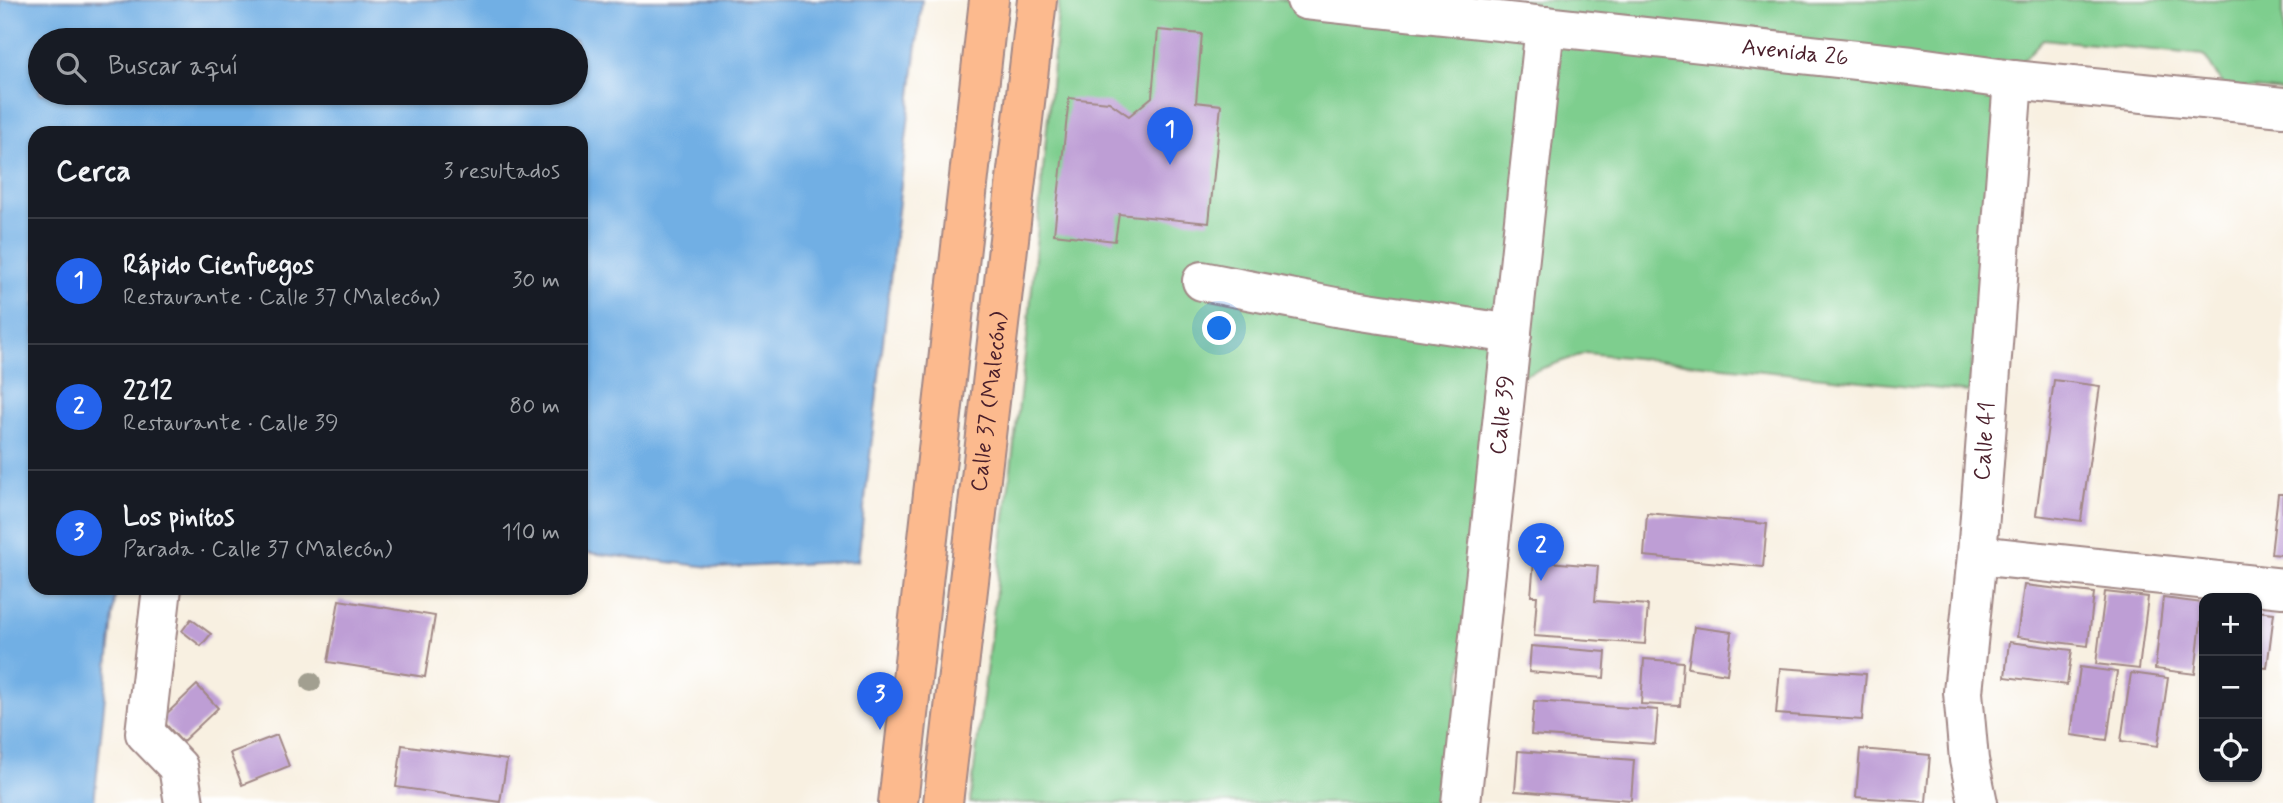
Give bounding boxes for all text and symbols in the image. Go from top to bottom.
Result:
search box [28,28,588,105]
street label: Avenida 26 [1740,33,1850,74]
icon: search [52,48,90,86]
text: Buscar aquí [108,50,239,84]
pin: 1 [1147,107,1193,165]
text: Cerca [56,152,131,191]
text: 3 resultados [443,157,560,187]
text: Rápido Cienfuegos [123,249,314,283]
text: 1 [74,266,84,296]
text: 30 m [512,266,560,296]
text: Restaurante · Calle 37 (Malecón) [123,283,440,313]
street label: Calle 37 (Malecón) [965,310,1015,493]
your location [1202,311,1236,345]
street label: Calle 39 [1484,374,1522,457]
text: 2212 [123,375,172,409]
text: 2 [73,392,85,422]
text: 80 m [509,392,560,422]
street label: Calle 41 [1968,401,2004,482]
text: Restaurante · Calle 39 [123,409,339,439]
text: Los pinitos [123,501,234,535]
text: 3 [74,518,84,548]
text: 110 m [501,518,560,548]
pin: 2 [1518,523,1564,581]
text: Parada · Calle 37 (Malecón) [123,535,392,565]
map controls [2199,593,2262,782]
button: + [2199,593,2262,656]
button: − [2199,656,2262,719]
pin: 3 [857,672,903,730]
button: locate [2199,719,2262,782]

